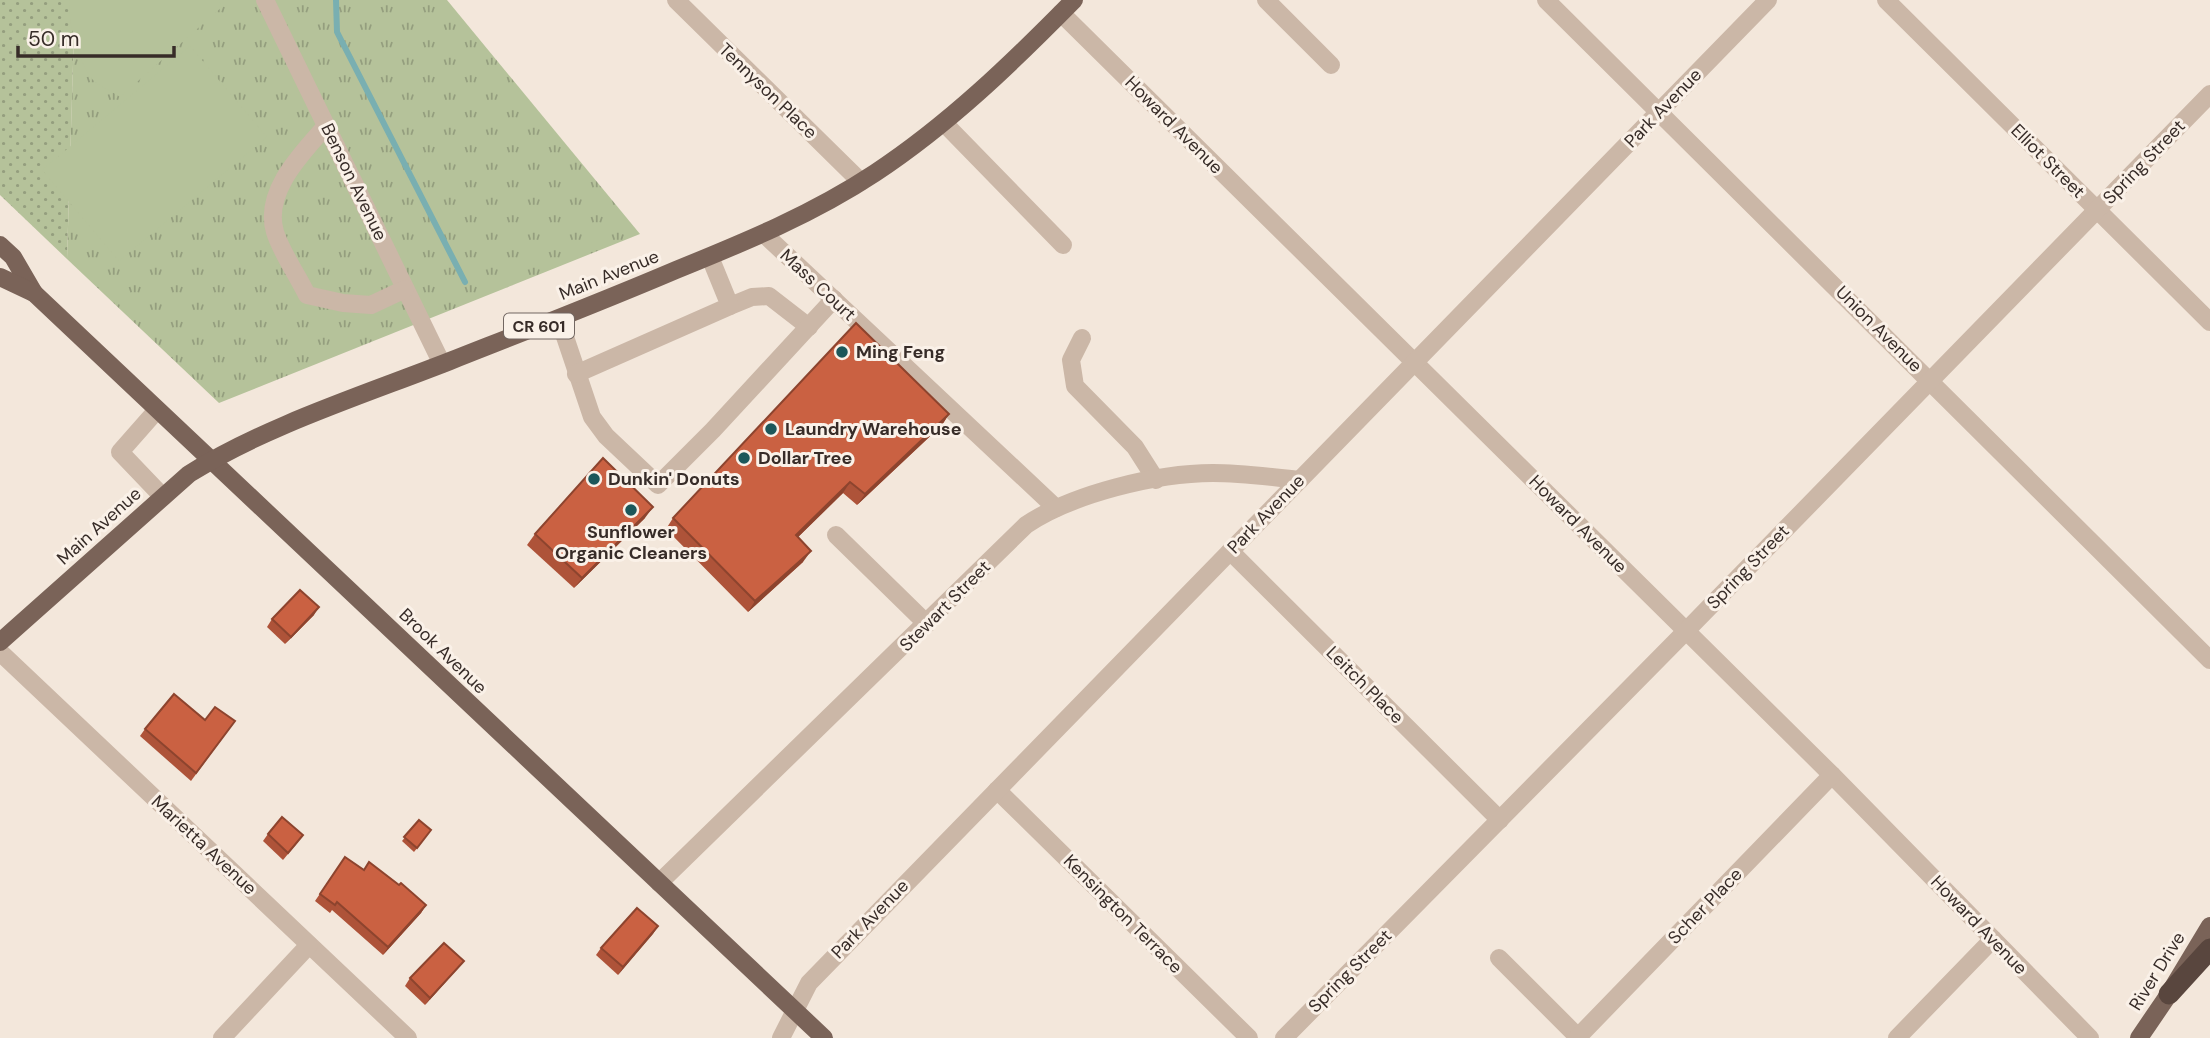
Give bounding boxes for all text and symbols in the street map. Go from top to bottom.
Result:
scale bar [18,14,173,58]
text: 50 m [28,25,79,53]
street label: Tennyson Place [714,38,822,144]
street label: Park Avenue [1619,63,1707,153]
street label: Howard Avenue [1120,71,1228,179]
street label: Spring Street [2098,115,2190,209]
street label: Benson Avenue [315,119,393,245]
street label: Elliot Street [2006,119,2090,203]
street label: Main Avenue [556,244,662,306]
street label: Mass Court [775,244,861,326]
street label: Union Avenue [1830,280,1928,378]
road number: CR 601 [504,314,574,338]
place label: Ming Feng [856,340,945,364]
marker: Ming Feng [834,344,850,360]
place label: Laundry Warehouse [785,417,962,441]
marker: Laundry Warehouse [763,421,779,437]
place label: Dollar Tree [758,446,852,470]
marker: Dollar Tree [736,450,752,466]
place label: Dunkin' Donuts [608,467,740,491]
street label: Park Avenue [1222,469,1310,559]
street label: Howard Avenue [1524,470,1632,578]
marker: Dunkin' Donuts [586,471,602,487]
street label: Main Avenue [52,482,146,570]
marker: Sunflower Organic Cleaners [623,502,639,518]
place label: Sunflower Organic Cleaners [555,520,707,565]
street label: Spring Street [1702,520,1794,614]
street label: Stewart Street [894,555,996,657]
street label: Brook Avenue [394,603,492,699]
street label: Leitch Place [1321,641,1409,729]
street label: Marietta Avenue [146,790,262,900]
street label: Kensington Terrace [1058,849,1188,979]
street label: Scher Place [1662,863,1748,949]
street label: Howard Avenue [1925,870,2033,980]
street label: Park Avenue [826,874,914,964]
street label: Spring Street [1303,924,1397,1018]
street label: River Drive [2123,927,2191,1015]

